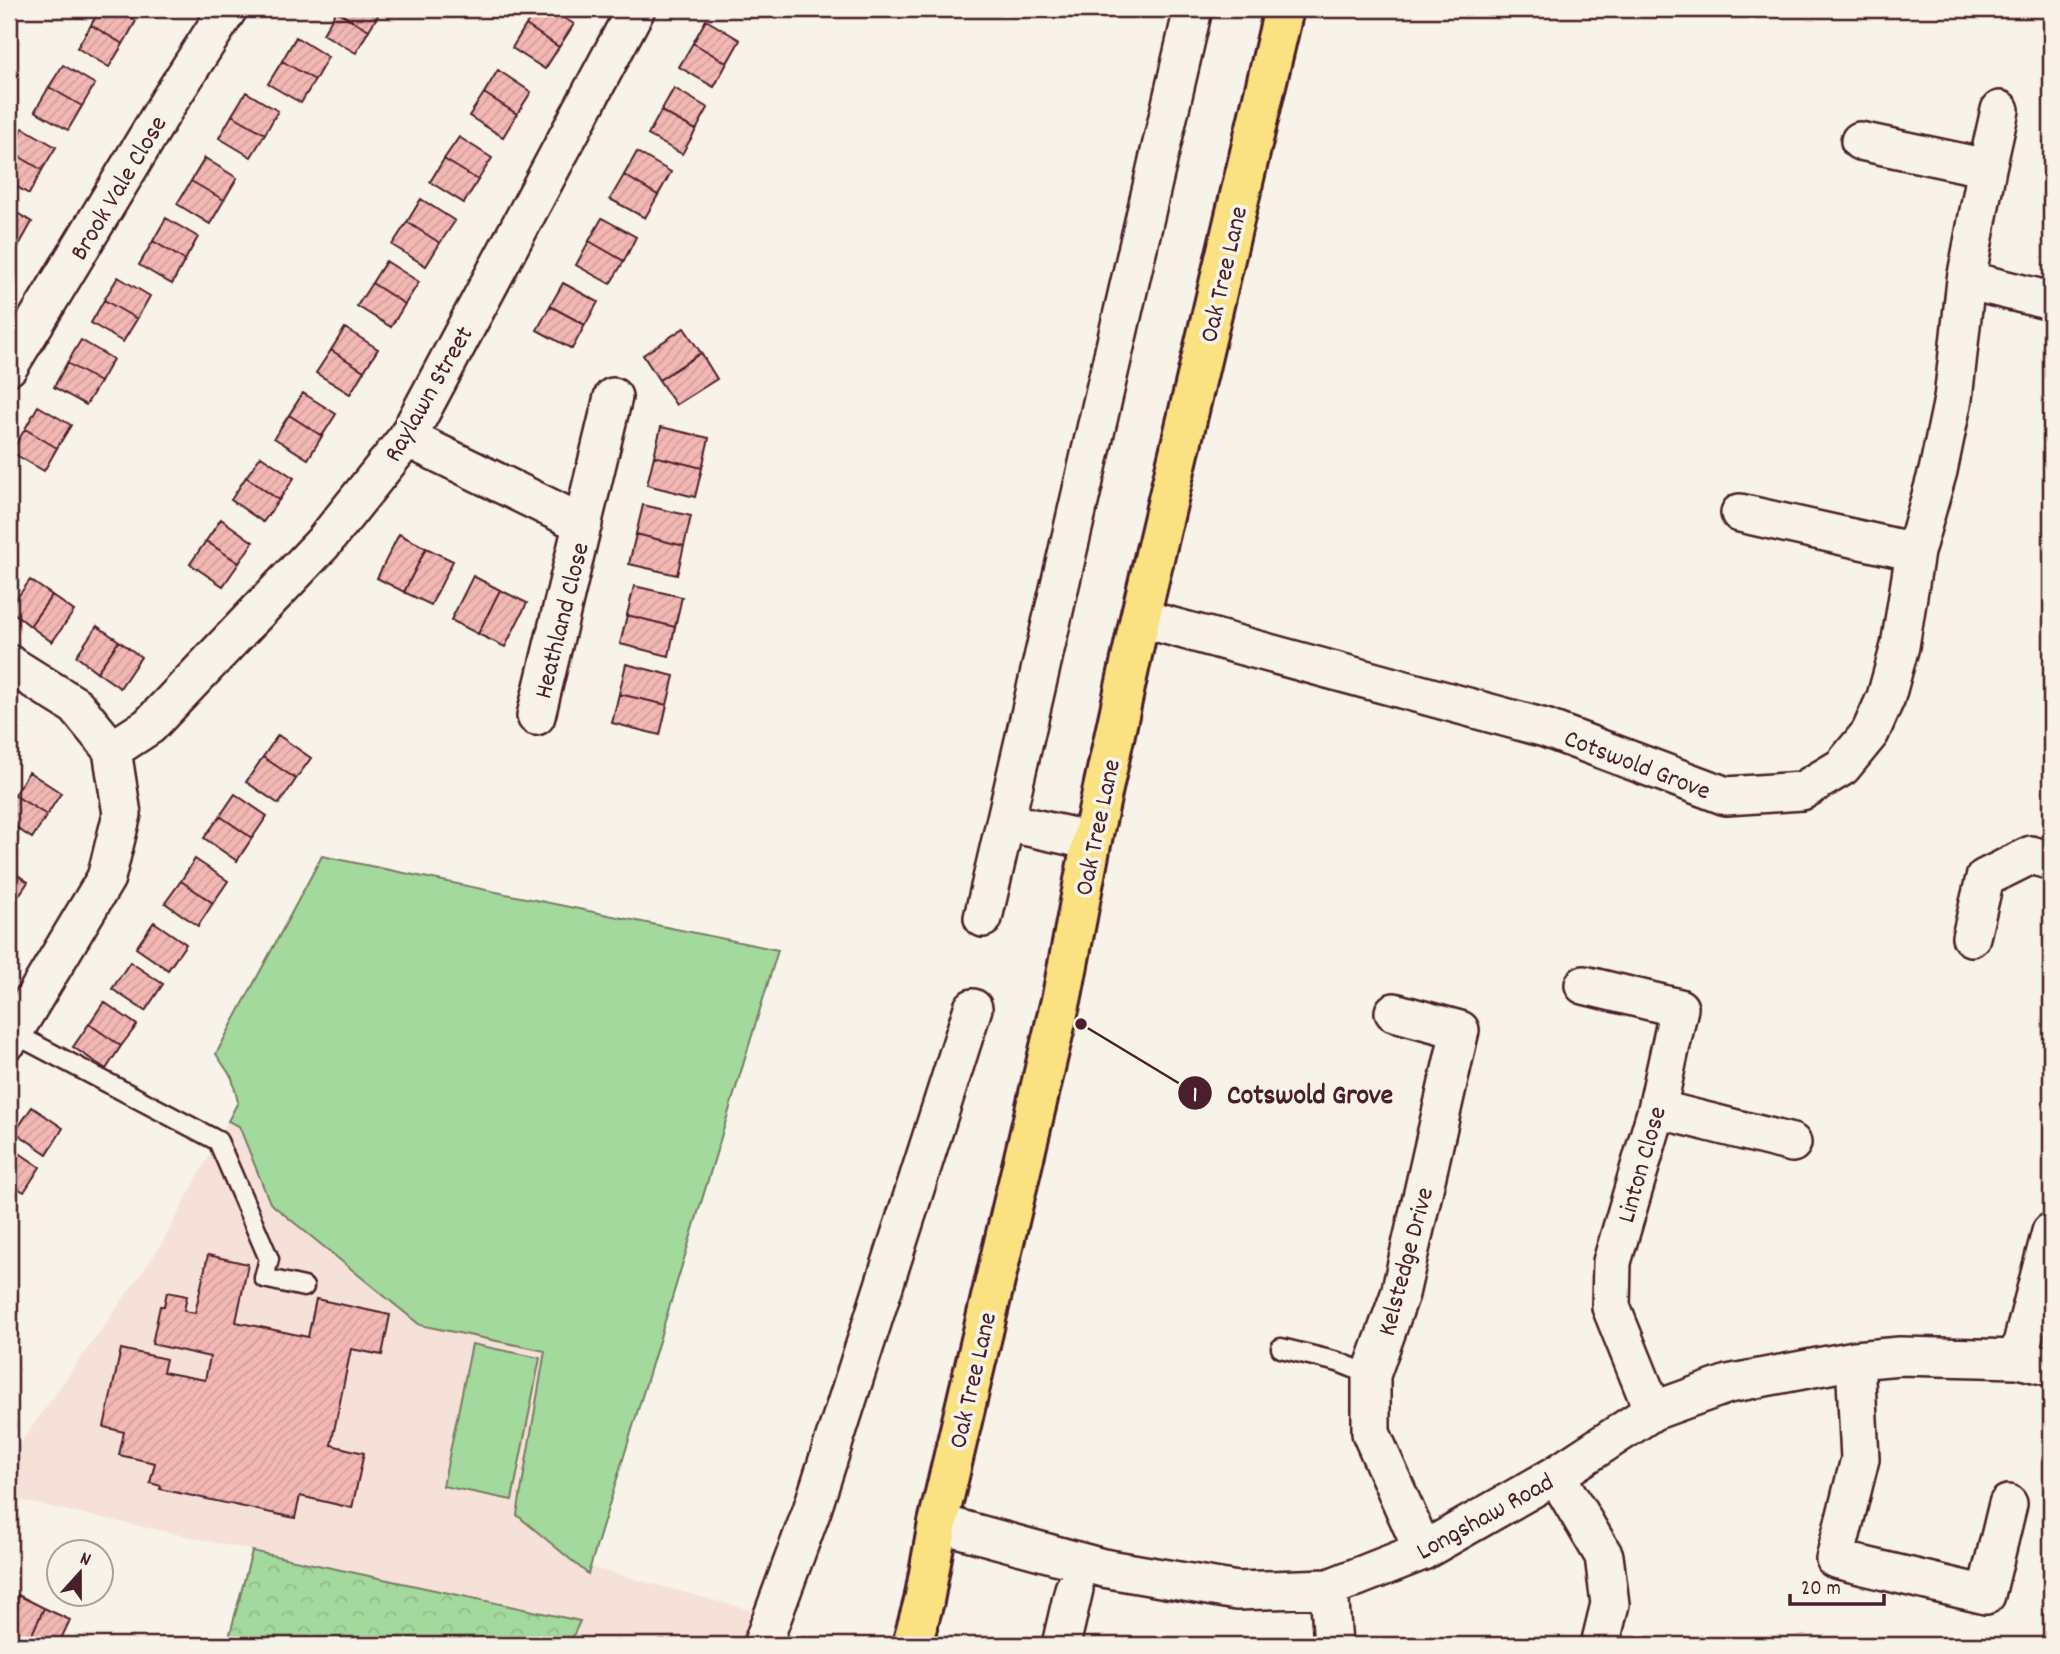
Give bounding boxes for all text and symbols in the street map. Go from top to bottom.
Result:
street label: Brook Vale Close [62,109,178,268]
street label: Oak Tree Lane [1192,203,1259,347]
street label: Raylawn Street [376,319,484,470]
street label: Heathland Close [526,539,601,703]
street label: Cotswold Grove [1558,721,1715,811]
street label: Oak Tree Lane [1067,756,1132,900]
callout: Cotswold Grove [1178,1069,1407,1118]
text: Cotswold Grove [1227,1078,1393,1118]
text: 1 [1193,1082,1197,1112]
street label: Linton Close [1609,1102,1678,1228]
street label: Kelstedge Drive [1370,1183,1445,1340]
street label: Oak Tree Lane [941,1309,1008,1453]
street label: Longshaw Road [1410,1465,1561,1571]
north arrow [46,1538,116,1608]
text: N [76,1546,94,1575]
scale bar [1790,1563,1885,1607]
text: 20 m [1801,1575,1841,1605]

